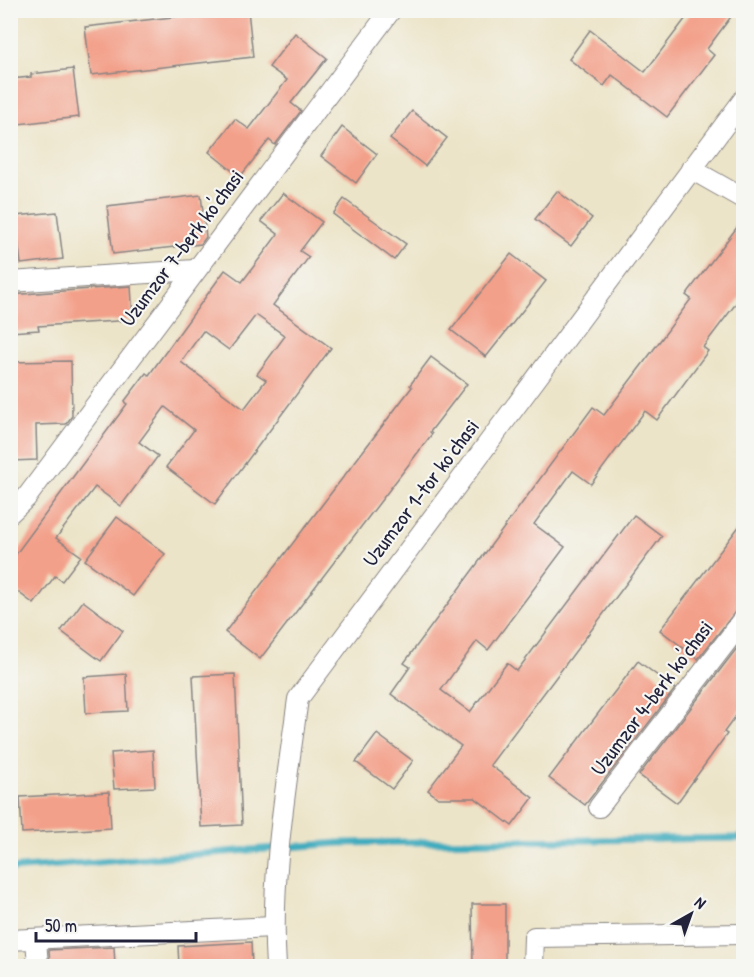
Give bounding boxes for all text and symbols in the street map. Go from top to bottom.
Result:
street label: Uzumzor 7-berk ko'chasi [113,163,250,332]
street label: Uzumzor 1-tor ko‘chasi [356,413,486,572]
street label: Uzumzor 4-berk ko'chasi [584,614,720,781]
north arrow [661,884,721,944]
text: N [690,891,711,914]
scale bar [36,905,196,943]
text: 50 m [45,913,77,938]

